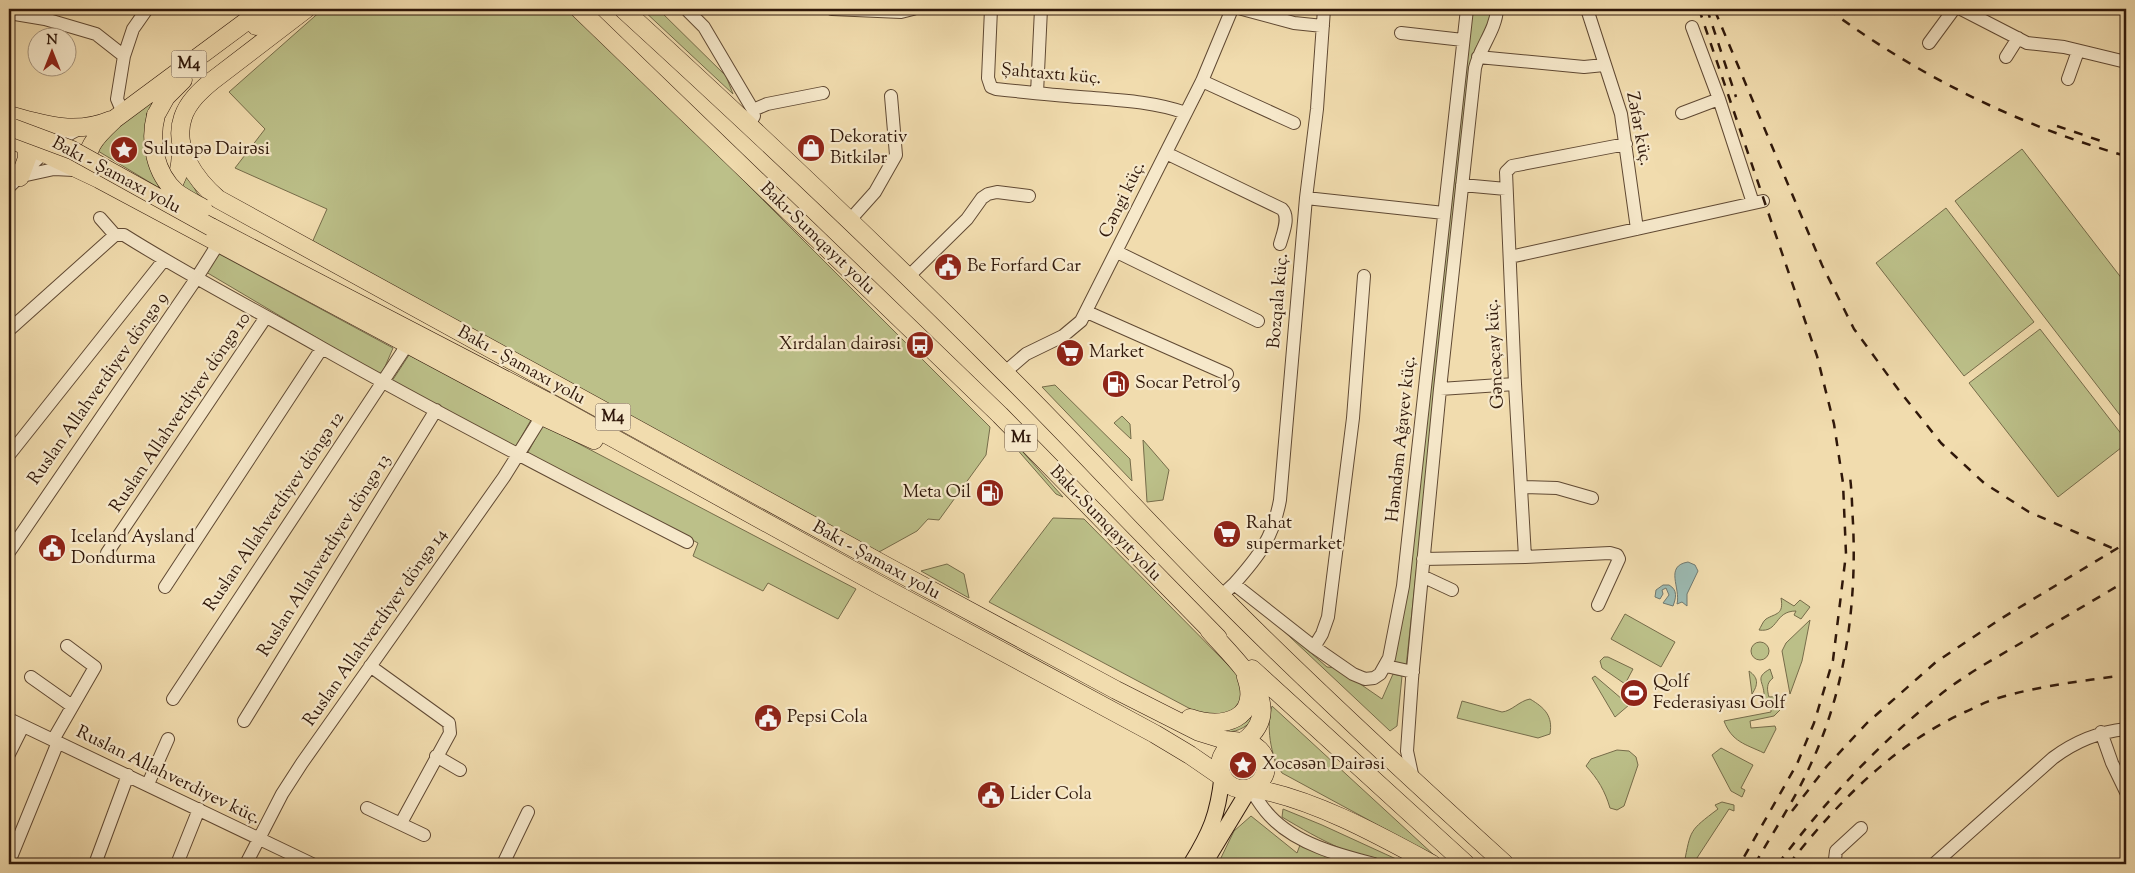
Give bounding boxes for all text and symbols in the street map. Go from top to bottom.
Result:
north arrow [28,28,78,78]
text: N [46,31,58,51]
road number: M4 [172,51,206,78]
street label: Şahtaxtı küç. [1000,58,1102,92]
street label: Zəfər küç. [1618,90,1658,168]
place label: Dekorativ Bitkilər [830,125,908,172]
street label: Bakı - Şamaxı yolu [47,131,185,221]
shop icon: Dekorativ Bitkilər [796,133,826,163]
place icon: Sulutəpə Dairəsi [109,135,139,165]
place label: Sulutəpə Dairəsi [143,137,270,163]
street label: Cəngi küç. [1093,157,1153,243]
street label: Bakı-Sumqayıt yolu [753,177,881,301]
public building icon: Be Forfard Car [933,252,963,282]
street label: Bozqala küç. [1262,252,1296,350]
place label: Be Forfard Car [967,254,1081,280]
street label: Ruslan Allahverdiyev döngə 9 [22,287,176,491]
street label: Gəncəçay küç. [1480,298,1512,410]
street label: Ruslan Allahverdiyev döngə 10 [104,308,258,518]
street label: Bakı - Şamaxı yolu [452,320,590,412]
bus stop icon: Xırdalan dairəsi [905,330,935,360]
place label: Xırdalan dairəsi [779,332,901,358]
supermarket icon: Market [1055,338,1085,368]
place label: Market [1089,340,1144,366]
street label: Həmdəm Ağayev küç. [1380,355,1424,523]
fuel station icon: Socar Petrol 9 [1101,369,1131,399]
place label: Socar Petrol 9 [1135,371,1241,397]
road number: M4 [596,404,630,431]
street label: Ruslan Allahverdiyev döngə 12 [198,407,352,617]
road number: M1 [1005,424,1037,452]
street label: Ruslan Allahverdiyev döngə 13 [252,450,398,662]
street label: Bakı-Sumqayıt yolu [1043,460,1167,588]
fuel station icon: Meta Oil [975,478,1005,508]
place label: Meta Oil [903,480,971,506]
place label: Rahat supermarket [1246,511,1342,558]
street label: Bakı - Şamaxı yolu [807,515,945,607]
supermarket icon: Rahat supermarket [1212,519,1242,549]
street label: Ruslan Allahverdiyev döngə 14 [298,524,454,732]
place label: Iceland Aysland Dondurma [71,525,195,572]
public building icon: Iceland Aysland Dondurma [37,533,67,563]
place label: Qolf Federasiyası Golf [1653,670,1786,717]
sports icon: Qolf Federasiyası Golf [1619,678,1649,708]
public building icon: Pepsi Cola [753,703,783,733]
place label: Pepsi Cola [787,705,868,731]
street label: Ruslan Allahverdiyev küç. [71,720,265,832]
place icon: Xocəsən Dairəsi [1228,750,1258,780]
place label: Xocəsən Dairəsi [1262,752,1385,778]
public building icon: Lider Cola [976,780,1006,810]
place label: Lider Cola [1010,782,1092,808]

